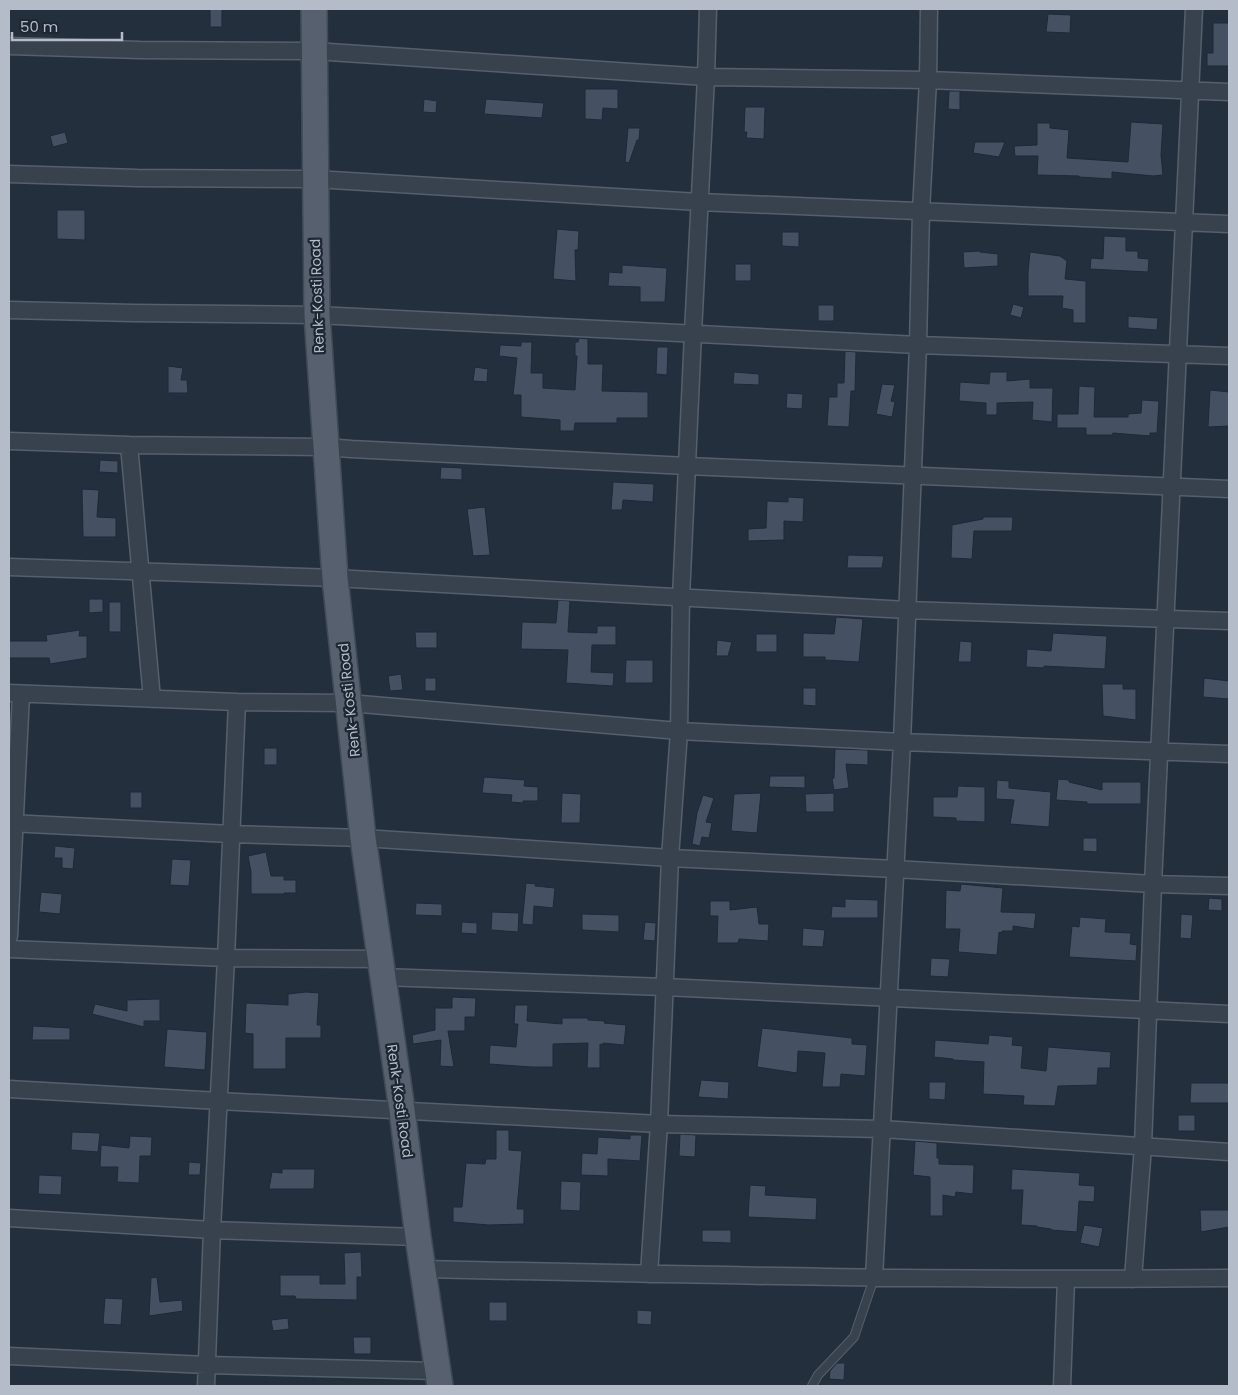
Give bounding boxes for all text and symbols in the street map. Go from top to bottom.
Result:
scale bar [12,10,122,42]
text: 50 m [20,16,58,37]
street label: Renk-Kosti Road [305,238,329,354]
street label: Renk-Kosti Road [333,642,365,758]
street label: Renk-Kosti Road [382,1043,418,1159]

